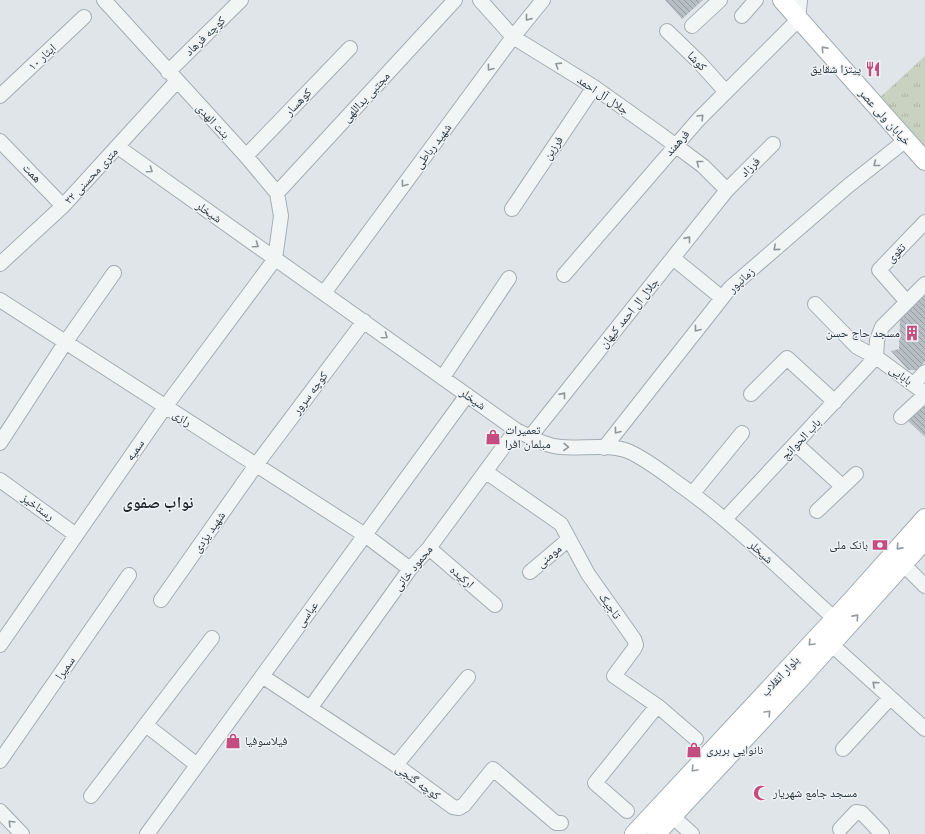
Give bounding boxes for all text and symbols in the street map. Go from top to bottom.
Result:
street label: کوچه فرهاد [182,13,228,59]
one-way arrow [526,14,533,21]
street label: ایثار ۱۰ [25,41,59,73]
one-way arrow [822,46,829,54]
street label: کوشا [684,48,710,74]
restaurant icon: پیتزا شقایق [864,60,882,78]
one-way arrow [555,62,562,70]
place label: پیتزا شقایق [810,62,861,76]
one-way arrow [488,64,495,71]
street label: مجتبی یداللهی [339,69,393,125]
street label: جلال آل احمد [574,73,632,118]
street label: خیابان ولی عصر [855,85,914,149]
street label: کوهسار [281,86,314,119]
street label: بنت الهدی [193,101,233,142]
one-way arrow [697,114,704,122]
street label: شهید رباطی [412,121,455,171]
street label: فرهمند [662,127,692,159]
street label: فرزین [540,133,566,163]
street label: ۲۲ متری محسنی [61,145,121,207]
street label: فرزاد [737,154,763,180]
one-way arrow [873,160,880,167]
street label: همت [20,161,44,185]
one-way arrow [696,161,703,168]
one-way arrow [146,165,153,173]
one-way arrow [402,179,409,186]
street label: شیخلر [193,198,225,226]
one-way arrow [684,236,691,244]
one-way arrow [252,240,259,248]
street label: تقوی [883,240,909,266]
one-way arrow [773,243,781,250]
street label: زمانپور [724,264,757,296]
street label: جلال ال احمد کیهان [596,275,662,351]
building icon: مسجد حاج حسن [903,324,921,342]
one-way arrow [695,325,702,332]
place label: مسجد حاج حسن [826,326,900,340]
one-way arrow [381,332,388,339]
street label: بابایی [887,362,915,388]
street label: کوچه سرور [289,369,331,418]
street label: شیخلر [457,385,489,413]
one-way arrow [559,393,566,400]
street label: رازی [170,407,194,429]
street label: باب الحوائج [778,415,824,463]
place label: تعمیرات مبلمان افرا [505,423,551,451]
one-way arrow [615,427,622,434]
shop icon: تعمیرات مبلمان افرا [484,428,502,446]
street label: سمیه [123,437,147,463]
one-way arrow [563,443,569,451]
street label: رستاخیز [18,490,57,524]
district label: نواب صفوی [123,493,193,512]
street label: شهید یزدی [190,509,228,555]
bank icon: بانک ملی [871,536,889,554]
street label: شیخلر [745,537,776,567]
place label: بانک ملی [829,538,868,552]
street label: مومنی [534,542,564,570]
one-way arrow [896,542,904,550]
street label: محمود خانی [390,543,436,593]
street label: ارکیده [447,563,477,592]
street label: تاجیک [596,590,624,622]
street label: عباسی [293,598,321,630]
one-way arrow [851,614,858,622]
one-way arrow [808,638,816,646]
street label: بلوار انقلاب [758,653,802,699]
street label: سمیرا [52,654,78,682]
one-way arrow [873,682,880,689]
one-way arrow [764,710,771,718]
shop icon: فیلاسوفیا [224,732,242,750]
place label: فیلاسوفیا [245,734,288,748]
shop icon: نانوایی بربری [685,741,703,759]
place label: نانوایی بربری [706,743,763,757]
street label: کوچه گنجی [393,761,443,803]
one-way arrow [691,764,698,772]
mosque icon: مسجد جامع شهریار [752,784,770,802]
place label: مسجد جامع شهریار [772,786,857,800]
one-way arrow [8,820,16,828]

